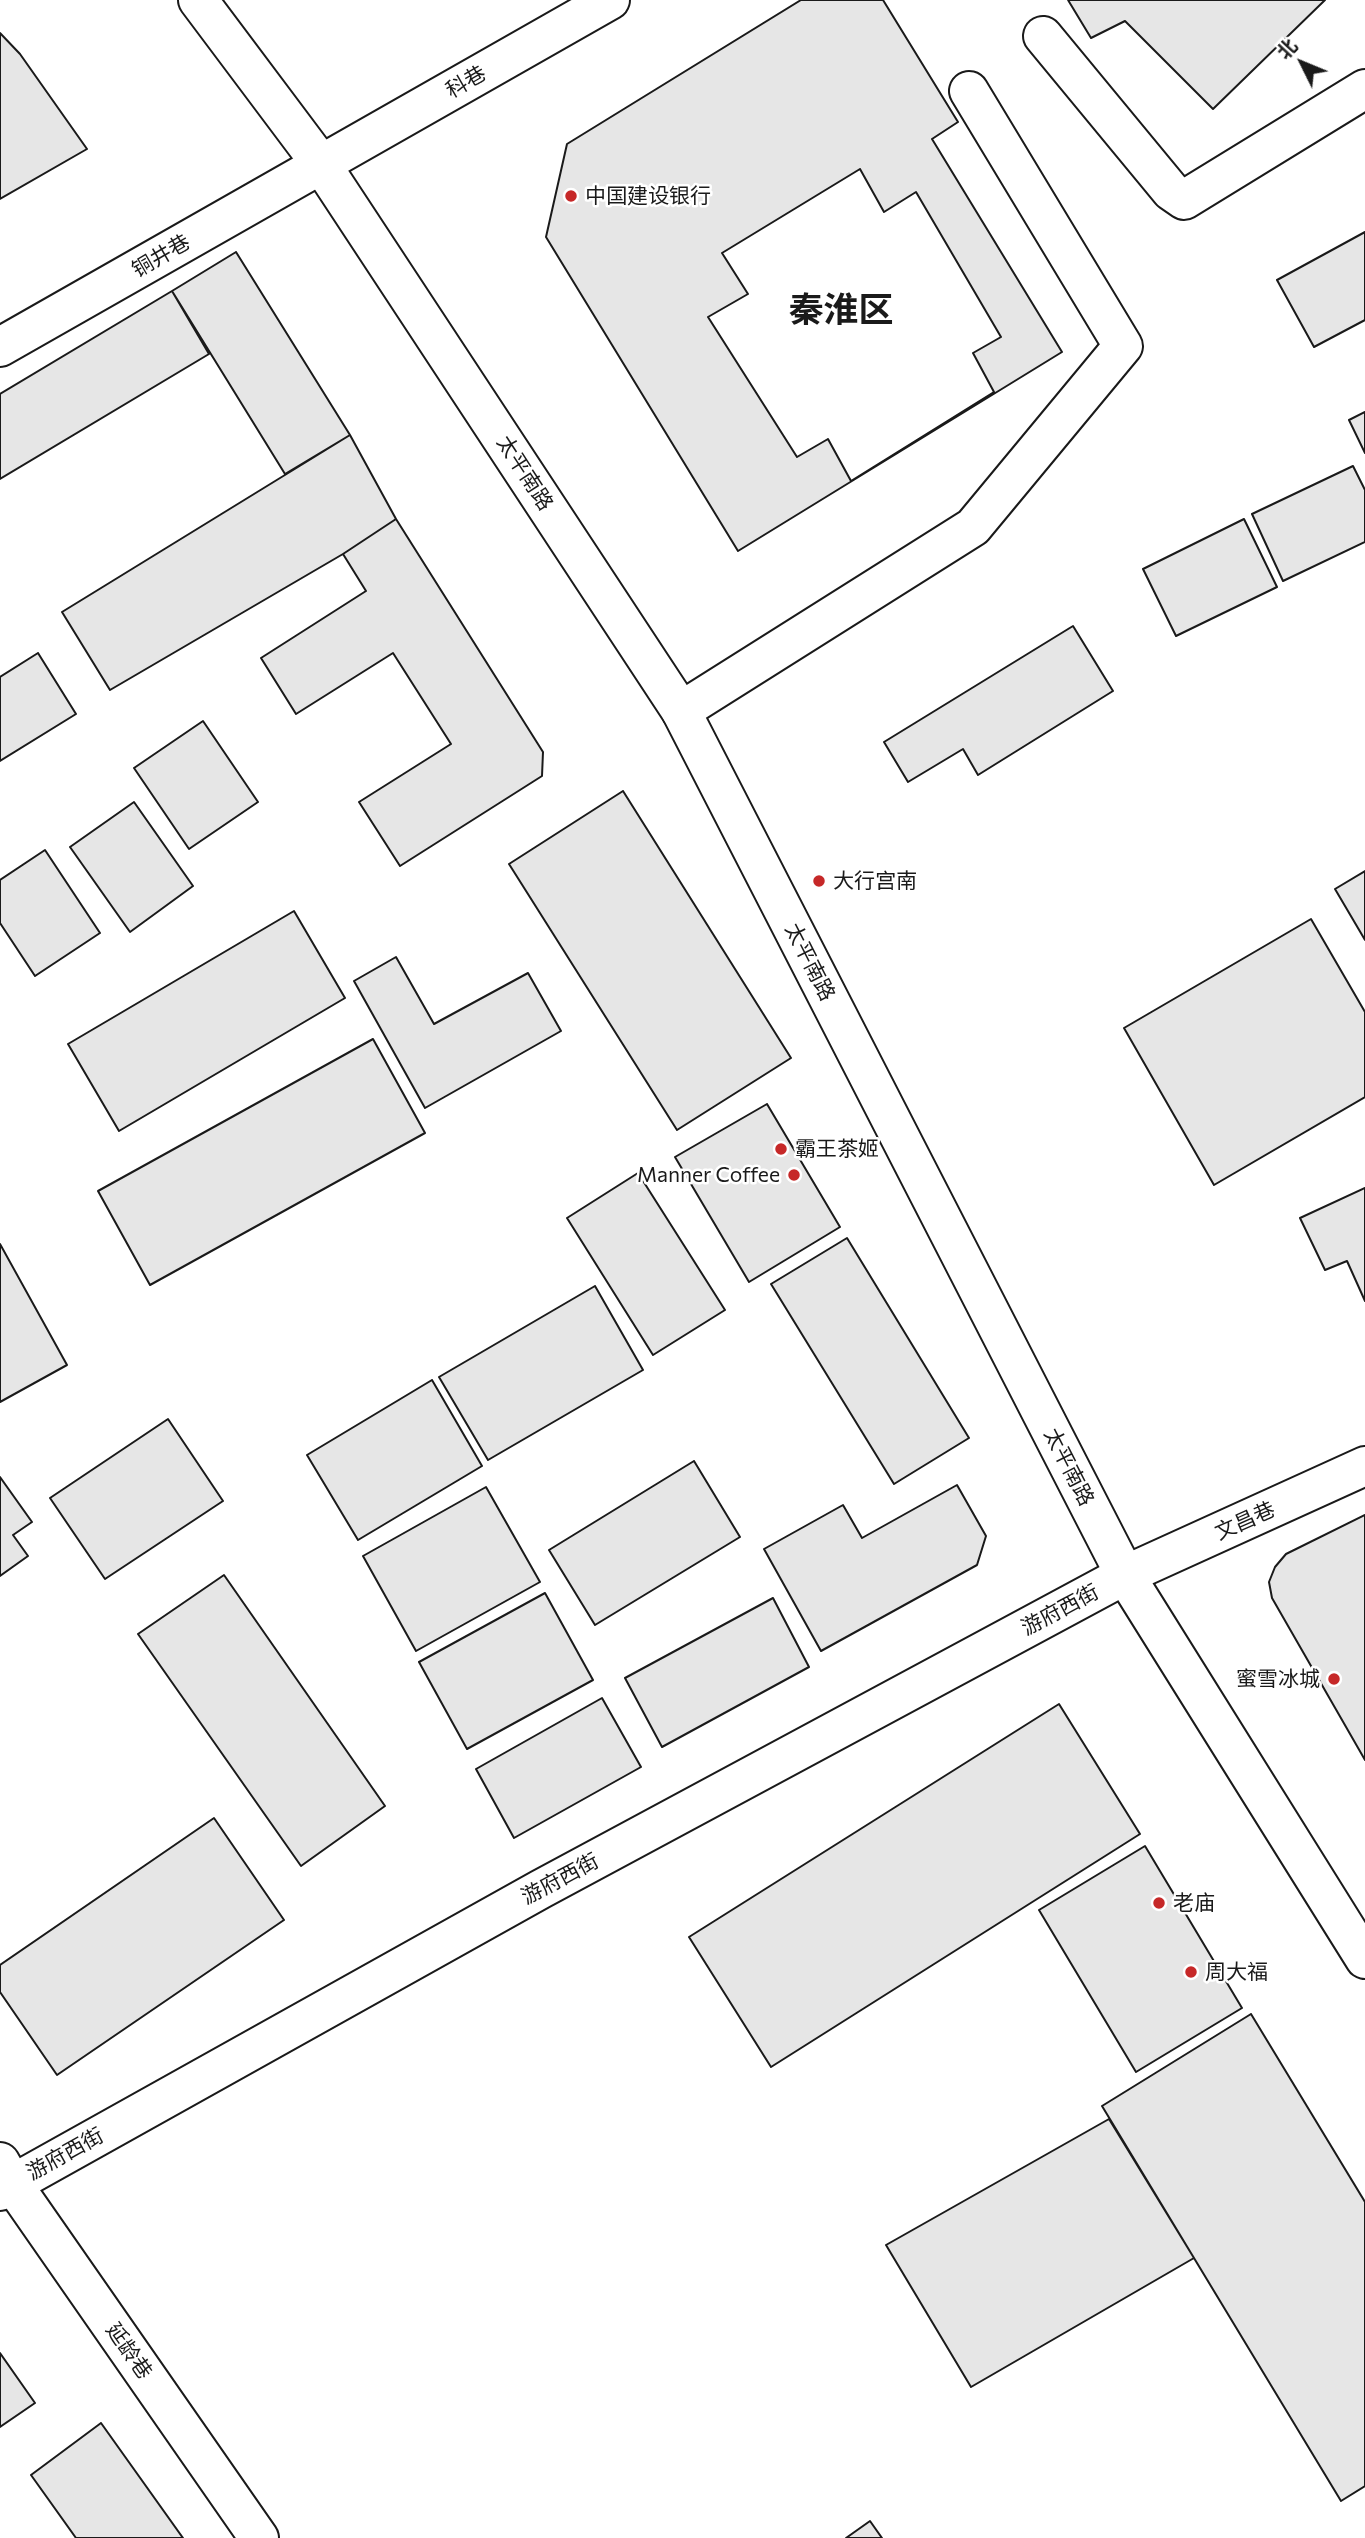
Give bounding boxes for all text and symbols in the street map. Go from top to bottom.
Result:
north arrow [1267,28,1337,98]
text: 北 [1271,34,1301,63]
street label: 科巷 [442,61,490,103]
place label: 中国建设银行 [585,183,711,209]
marker: 中国建设银行 [563,188,579,204]
street label: 铜井巷 [127,229,195,283]
district label: 秦淮区 [789,289,893,331]
street label: 太平南路 [492,431,558,515]
place label: 大行宫南 [833,868,917,894]
marker: 大行宫南 [811,873,827,889]
street label: 太平南路 [780,919,840,1005]
place label: 霸王茶姬 [795,1136,879,1162]
marker: 霸王茶姬 [773,1141,789,1157]
place label: Manner Coffee [637,1162,780,1188]
marker: Manner Coffee [786,1167,802,1183]
street label: 太平南路 [1039,1424,1099,1510]
street label: 文昌巷 [1211,1497,1279,1545]
street label: 游府西街 [1017,1579,1103,1641]
place label: 蜜雪冰城 [1236,1666,1320,1692]
marker: 蜜雪冰城 [1326,1671,1342,1687]
street label: 游府西街 [517,1848,603,1910]
place label: 老庙 [1173,1890,1215,1916]
marker: 老庙 [1151,1895,1167,1911]
place label: 周大福 [1205,1959,1268,1985]
marker: 周大福 [1183,1964,1199,1980]
street label: 游府西街 [22,2123,108,2185]
street label: 延龄巷 [101,2318,157,2384]

